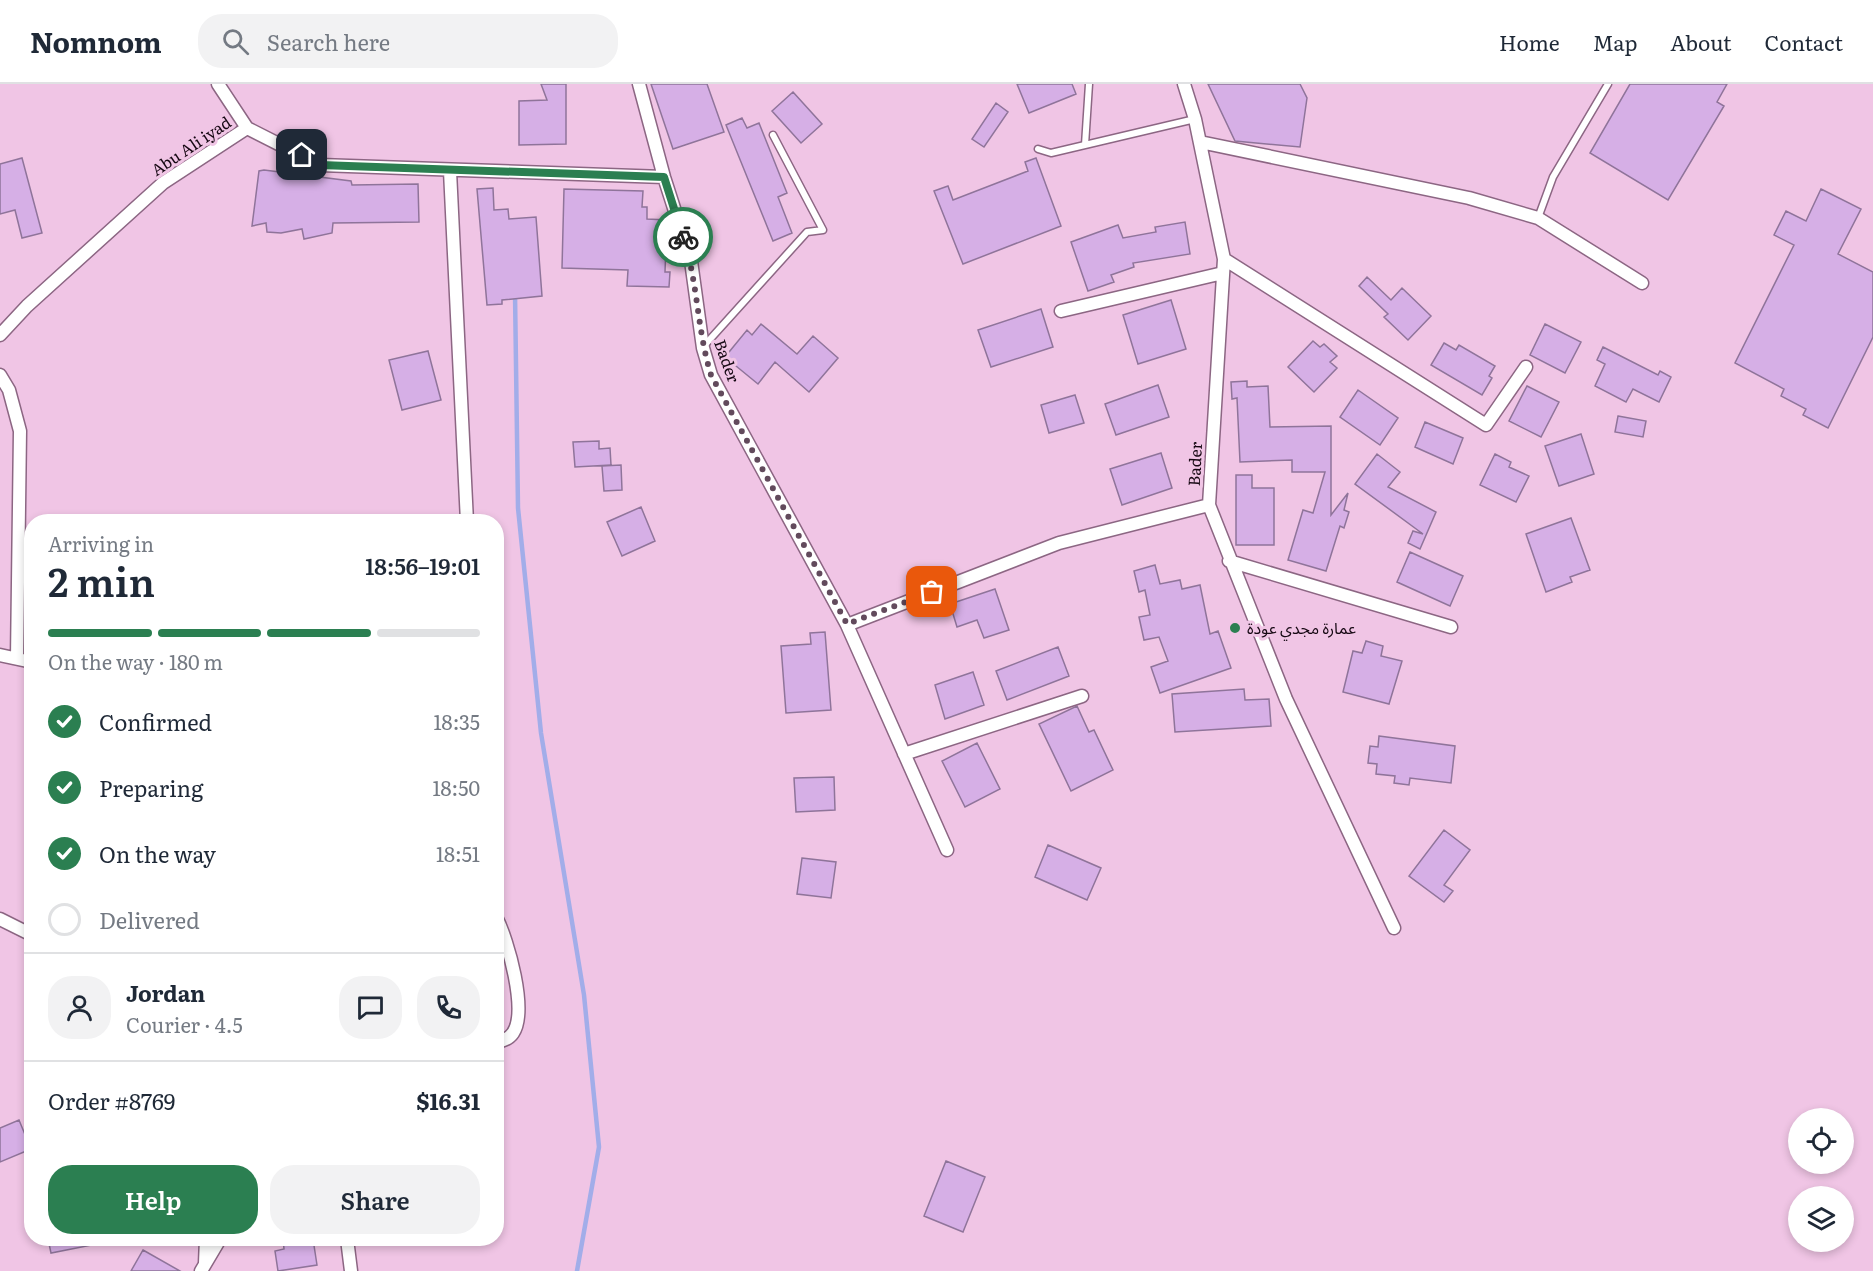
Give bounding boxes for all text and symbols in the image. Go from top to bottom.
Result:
search box [198,14,618,68]
text: Nomnom [30,20,162,62]
icon: search [219,25,252,58]
text: Search here [267,25,390,58]
text: Home [1499,26,1560,57]
text: Map [1593,26,1637,57]
text: About [1670,26,1732,57]
text: Contact [1765,26,1843,57]
street label: Abu Ali iyad [146,109,236,181]
pin [276,129,327,180]
icon: home [285,138,318,171]
courier [653,207,713,267]
icon: bike [667,221,700,254]
street label: Bader [709,336,747,386]
street label: Bader [1181,441,1207,487]
text: Arriving in [48,528,154,558]
text: 18:56–19:01 [365,549,480,582]
text: 2 min [48,551,155,609]
pin [906,566,957,617]
icon: bag [915,575,948,608]
place label: عمارة مجدي عودة [1247,615,1356,641]
marker: عمارة مجدي عودة [1228,621,1242,635]
text: On the way · 180 m [48,646,223,676]
icon: check [48,705,81,738]
text: Confirmed [99,705,212,738]
text: 18:35 [433,706,480,736]
icon: check [48,771,81,804]
text: Preparing [99,771,203,804]
text: 18:50 [432,772,480,802]
icon: check [48,837,81,870]
text: On the way [99,837,216,870]
text: 18:51 [436,838,480,868]
text: Delivered [99,903,200,936]
button: person [48,976,111,1039]
text: Jordan [126,976,205,1009]
button: chat [339,976,402,1039]
button: phone [417,976,480,1039]
text: Courier · 4.5 [126,1009,243,1039]
text: Order #8769 [48,1084,175,1117]
text: $16.31 [416,1084,480,1117]
map controls [1788,1108,1854,1252]
button: locate [1788,1108,1854,1174]
button: Help [48,1165,258,1234]
button: Share [270,1165,480,1234]
button: layers [1788,1186,1854,1252]

